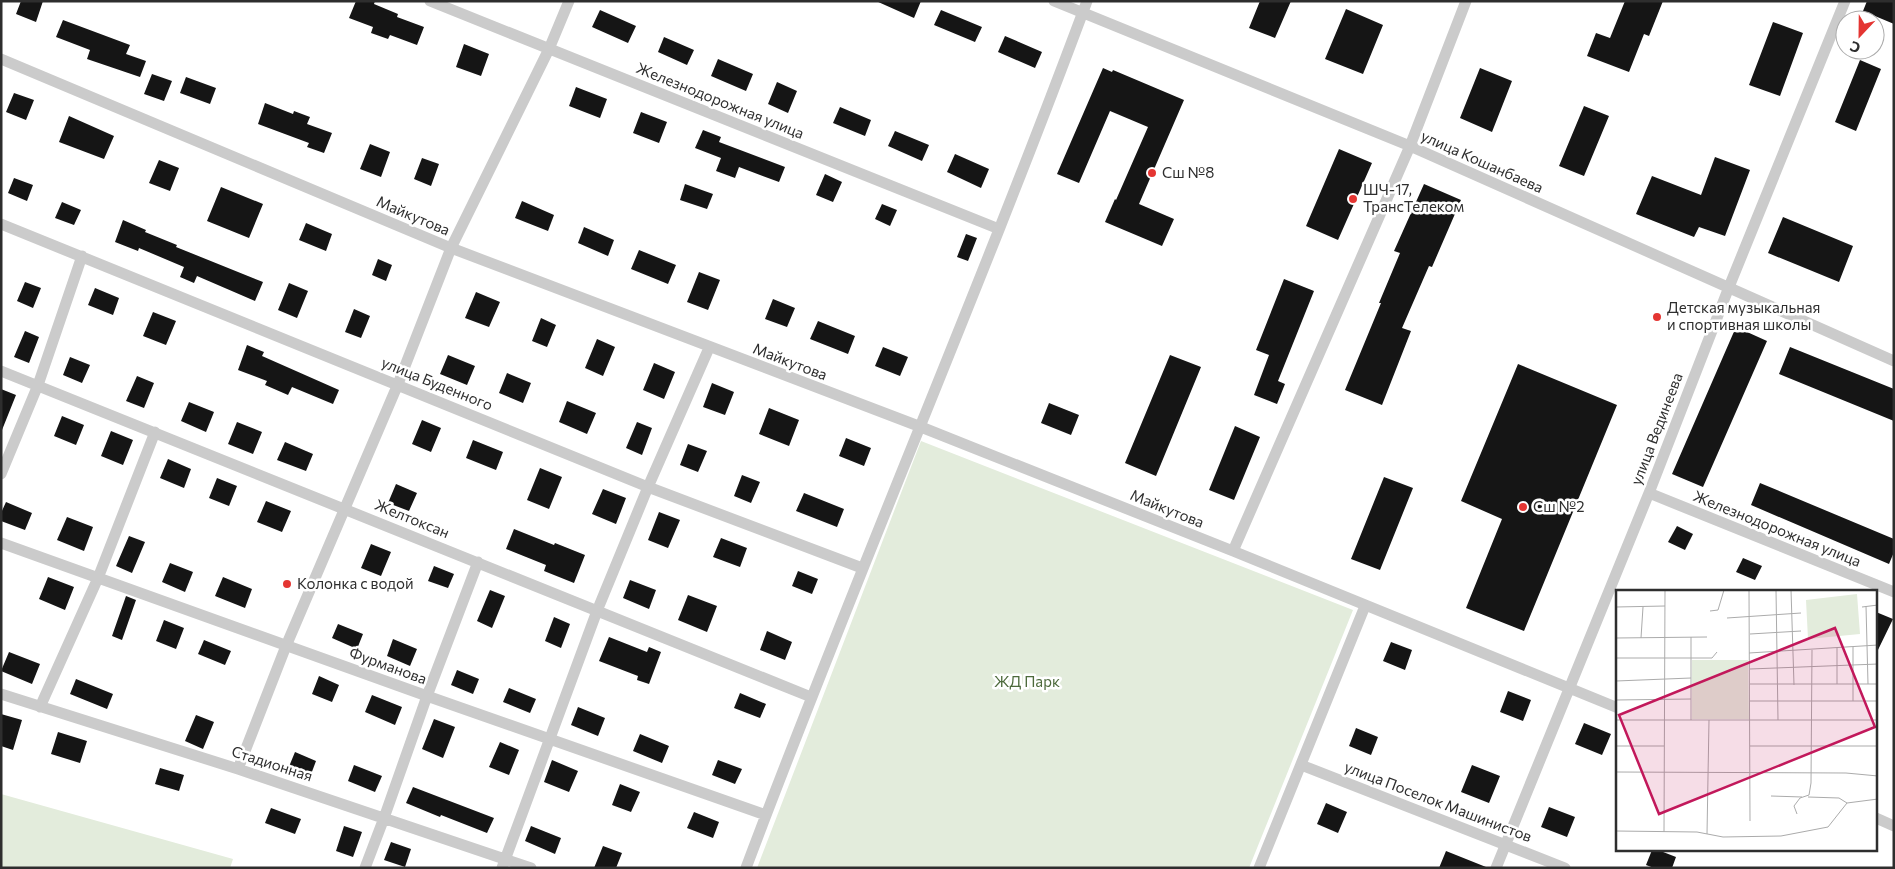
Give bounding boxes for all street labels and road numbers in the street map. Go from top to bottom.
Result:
street label: Железнодорожная улица [634,58,807,142]
street label: улица Кошанбаева [1419,126,1546,196]
street label: Майкутова [374,192,453,239]
street label: Майкутова [751,339,830,383]
street label: улица Буденного [379,353,496,414]
street label: улица Вединеева [1626,370,1686,487]
street label: Майкутова [1128,485,1207,531]
street label: Железнодорожная улица [1691,486,1864,570]
street label: Желтоксан [372,495,452,541]
street label: Фурманова [347,643,429,687]
street label: Стадионная [230,742,315,785]
street label: улица Поселок Машинистов [1342,757,1535,845]

